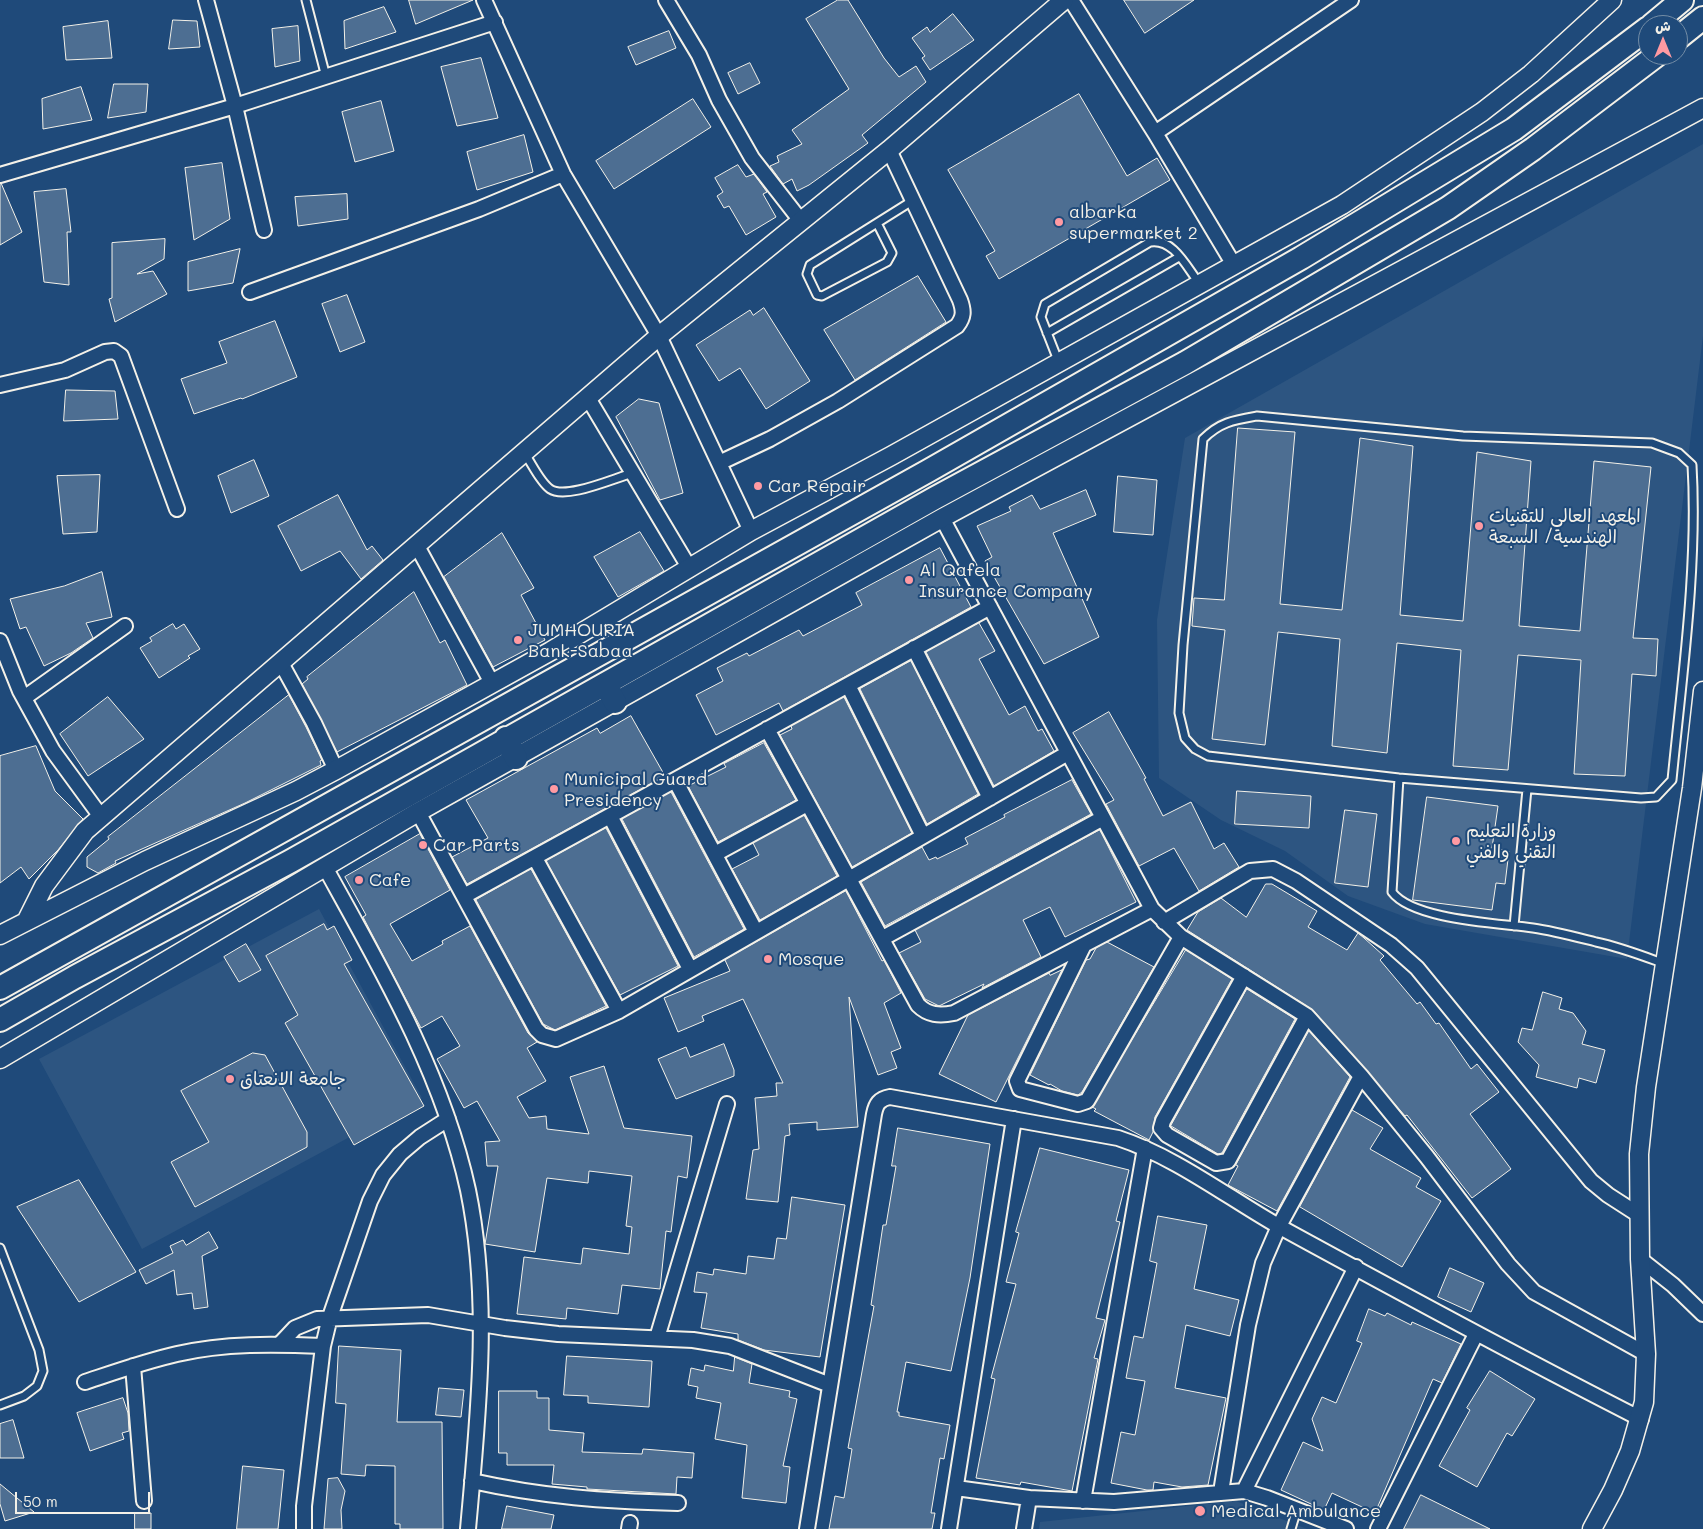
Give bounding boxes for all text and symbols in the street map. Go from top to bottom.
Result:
north arrow [1638,15,1688,65]
text: ش [1655,16,1671,35]
place label: albarka supermarket 2 [1069,201,1198,243]
marker: albarka supermarket 2 [1053,216,1065,228]
place label: Car Repair [768,475,866,497]
marker: Car Repair [752,480,764,492]
place label: المعهد العالي للتقنيات الهندسية/ السبعة [1489,505,1641,548]
marker: المعهد العالي للتقنيات الهندسية/ السبعة [1473,520,1485,532]
place label: Al Qafela Insurance Company [919,559,1093,602]
marker: Al Qafela Insurance Company [903,574,915,586]
place label: JUMHOURIA Bank-Sabaa [528,619,635,662]
marker: JUMHOURIA Bank-Sabaa [512,634,524,646]
place label: Municipal Guard Presidency [564,768,707,811]
marker: Municipal Guard Presidency [548,783,560,795]
place label: وزارة التعليم التقني والفني [1466,820,1556,862]
place label: Car Parts [433,834,520,856]
marker: وزارة التعليم التقني والفني [1450,835,1462,847]
marker: Car Parts [417,839,429,851]
place label: Cafe [369,869,411,891]
marker: Cafe [353,874,365,886]
place label: Mosque [778,948,844,970]
marker: Mosque [762,953,774,965]
place label: جامعة الانعتاق [240,1068,346,1090]
marker: جامعة الانعتاق [224,1073,236,1085]
scale bar [18,1482,152,1514]
text: 50 m [23,1491,58,1511]
place label: Medical Ambulance [1211,1500,1381,1522]
marker: Medical Ambulance [1193,1504,1207,1518]

